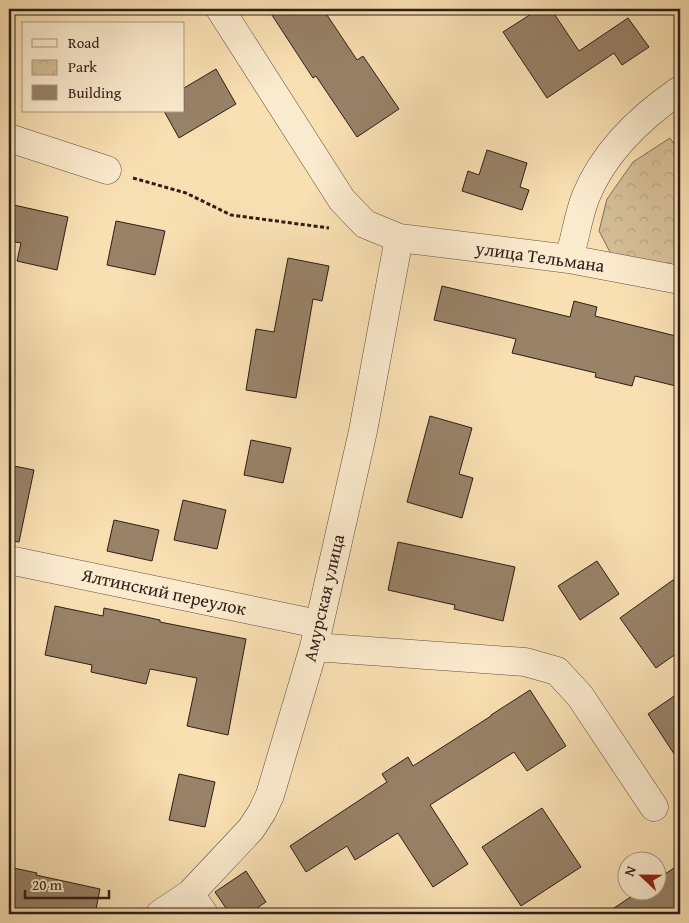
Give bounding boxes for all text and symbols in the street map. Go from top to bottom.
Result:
legend [22,22,185,112]
text: Road [68,32,99,53]
text: Park [68,56,97,77]
text: Building [68,82,122,103]
street label: улица Тельмана [473,234,607,279]
street label: Амурская улица [296,531,351,664]
street label: Ялтинский переулок [78,561,249,622]
north arrow [616,850,666,900]
text: N [619,862,641,879]
scale bar [25,868,109,900]
text: 20 m [32,874,63,895]

